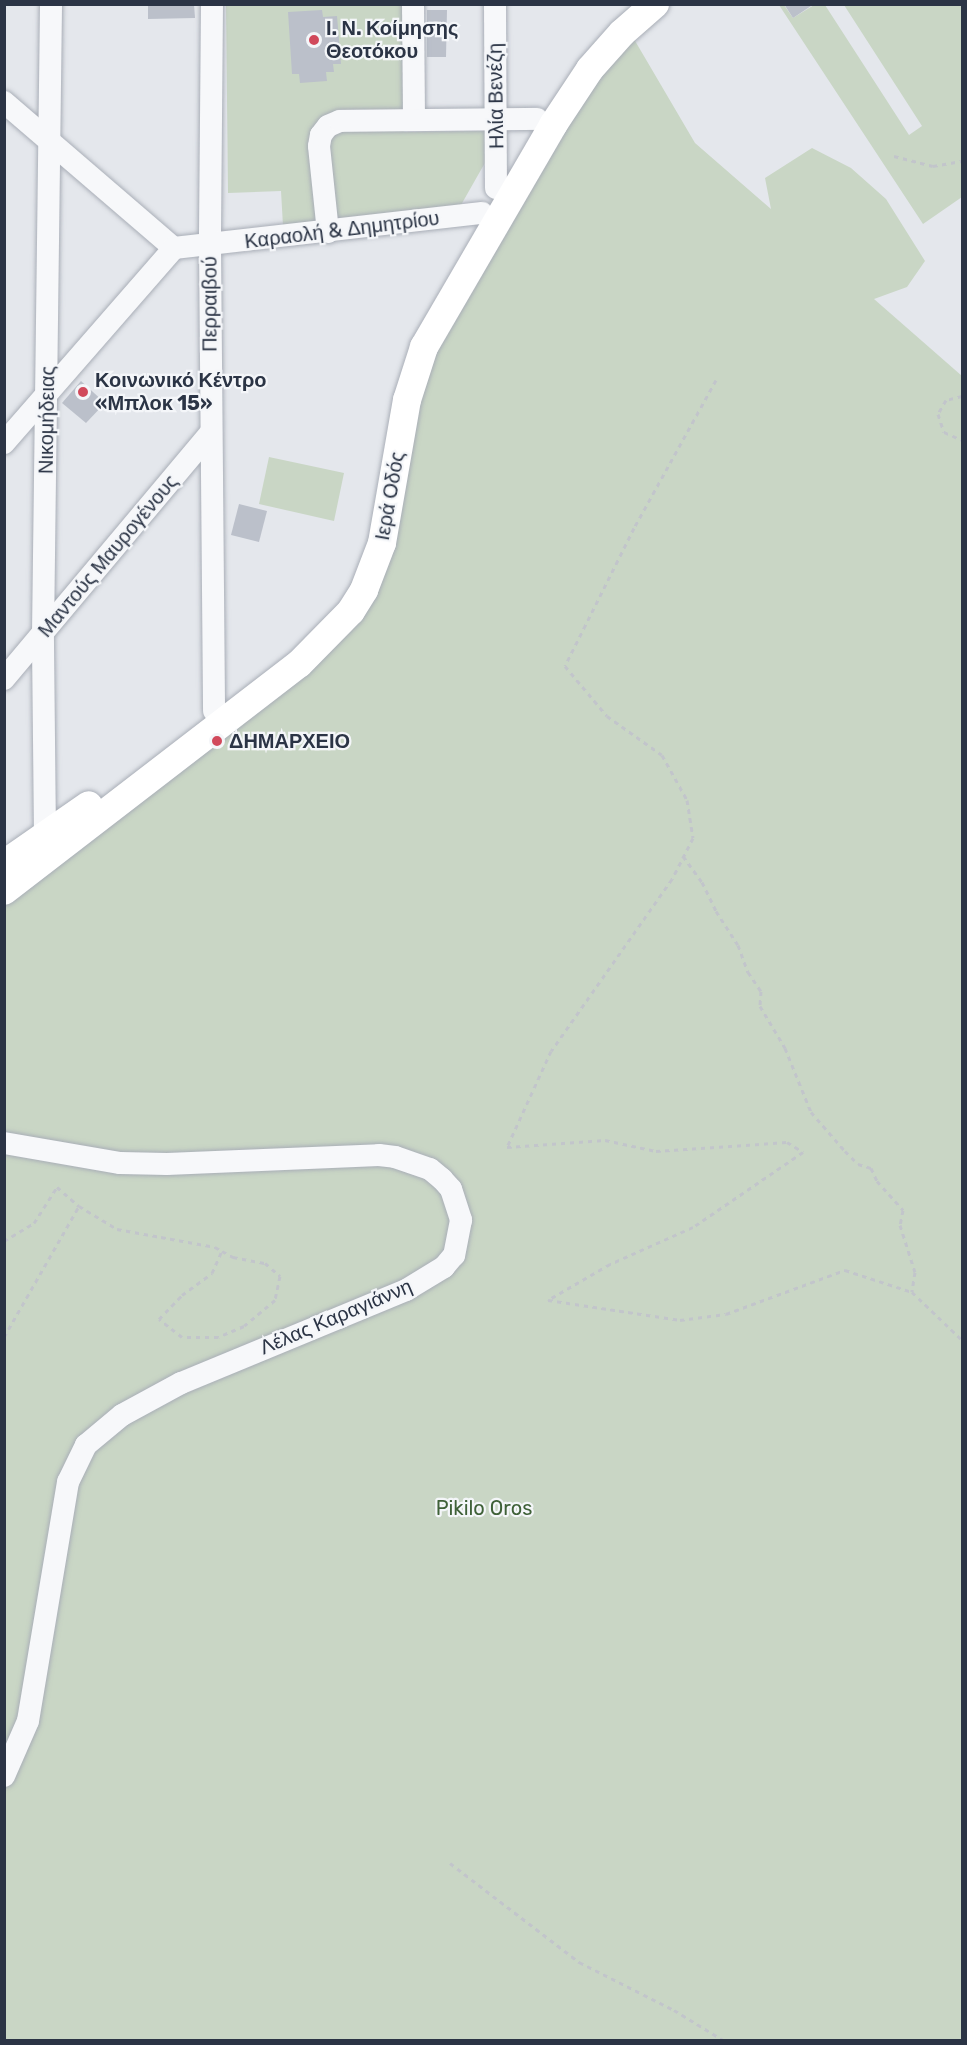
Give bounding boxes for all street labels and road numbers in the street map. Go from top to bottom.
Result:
street label: Ηλία Βενέζη [483,43,509,149]
street label: Καραολή & Δημητρίου [243,206,441,254]
street label: Περραιβού [198,256,222,352]
street label: Νικομήδειας [34,366,60,474]
street label: Ιερά Οδός [370,450,410,542]
street label: Μαντούς Μαυρογένους [33,470,183,642]
street label: Λέλας Καραγιάννη [256,1274,416,1360]

